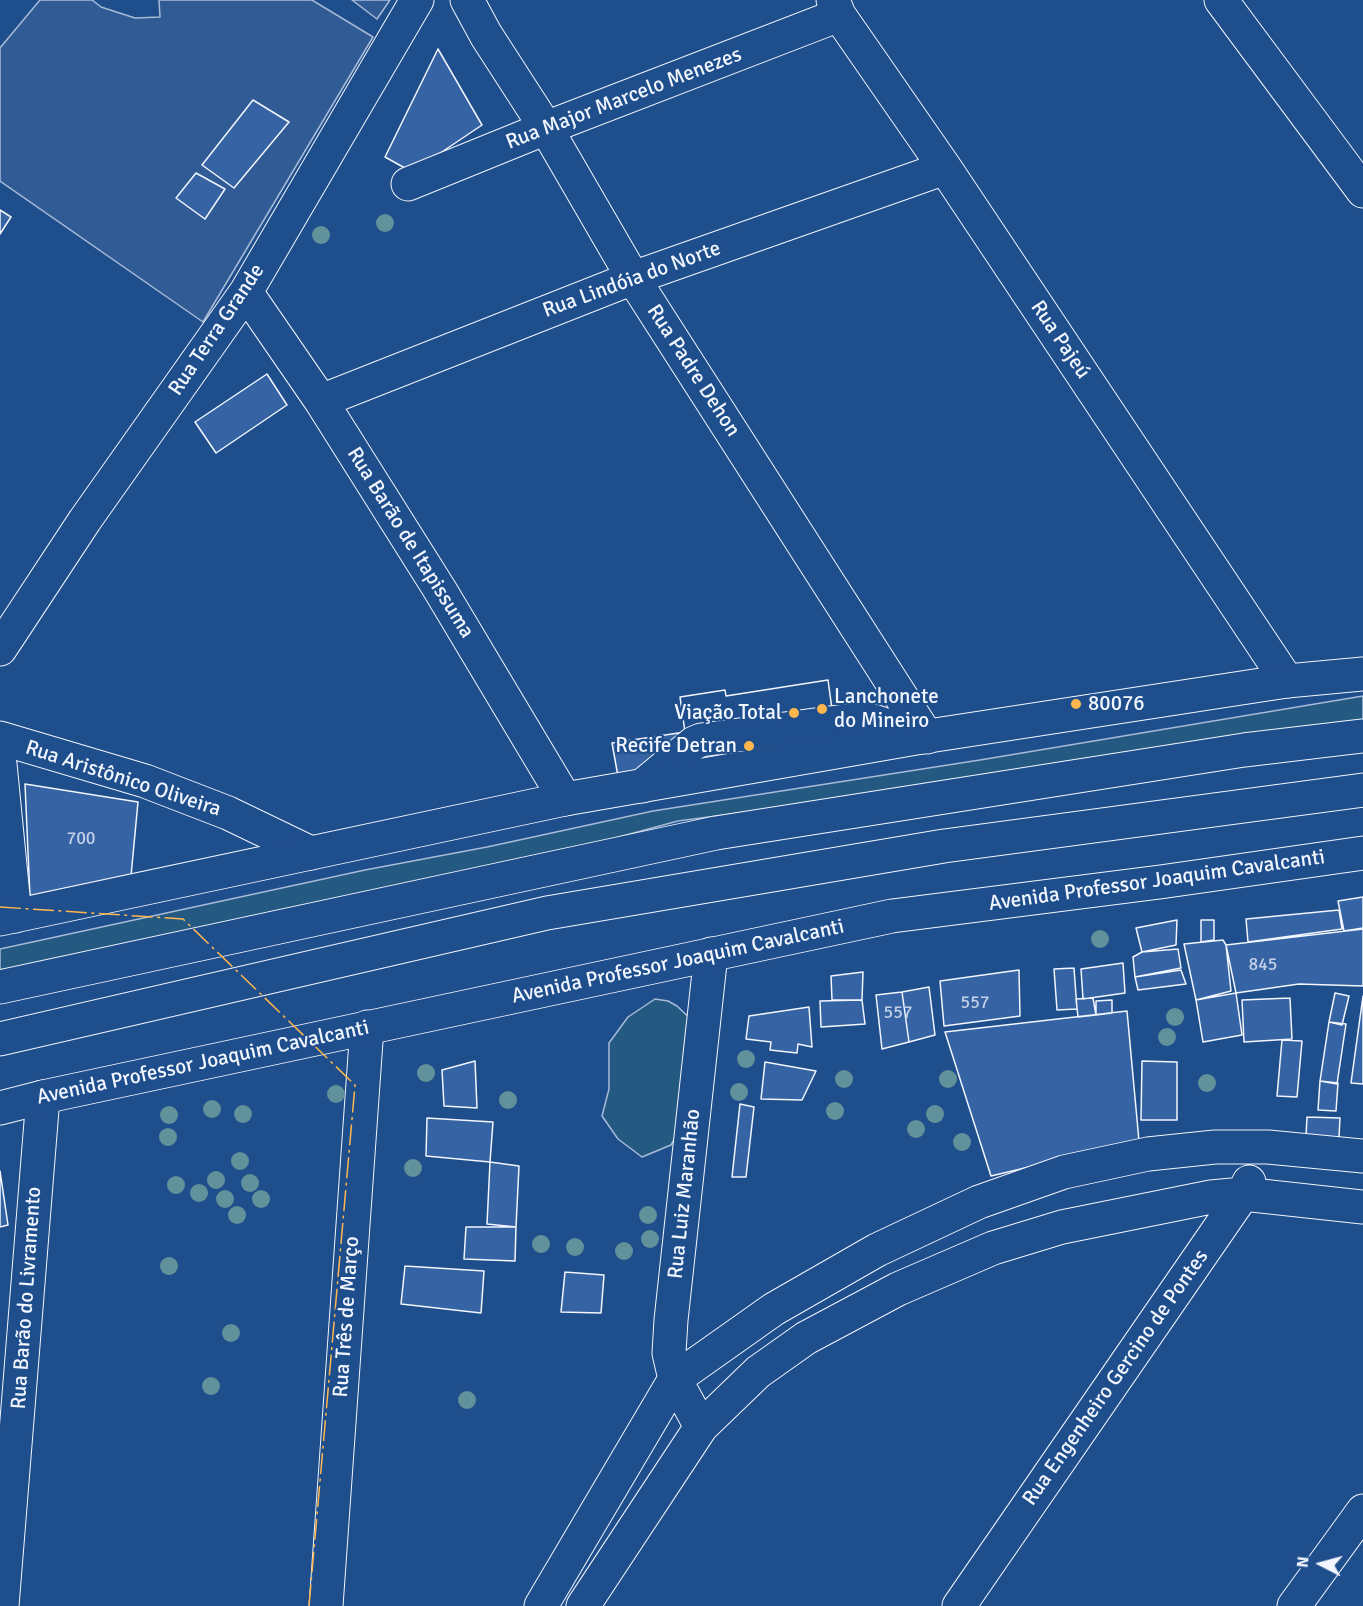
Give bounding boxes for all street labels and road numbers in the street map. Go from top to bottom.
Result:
street label: Rua Major Marcelo Menezes [503,42,745,156]
street label: Rua Lindóia do Norte [540,236,724,324]
street label: Rua Terra Grande [164,259,270,401]
street label: Rua Pajeú [1025,296,1095,384]
street label: Rua Padre Dehon [641,300,745,442]
street label: Rua Barão de Itapissuma [341,443,479,643]
street label: Rua Aristônico Oliveira [22,735,224,823]
street label: Avenida Professor Joaquim Cavalcanti [987,845,1327,917]
street label: Avenida Professor Joaquim Cavalcanti [509,914,847,1010]
street label: Avenida Professor Joaquim Cavalcanti [34,1015,372,1111]
street label: Rua Luiz Maranhão [664,1108,706,1280]
street label: Rua Barão do Livramento [7,1186,47,1410]
street label: Rua Três de Março [329,1235,365,1399]
street label: Rua Engenheiro Gercino de Pontes [1018,1245,1214,1511]

